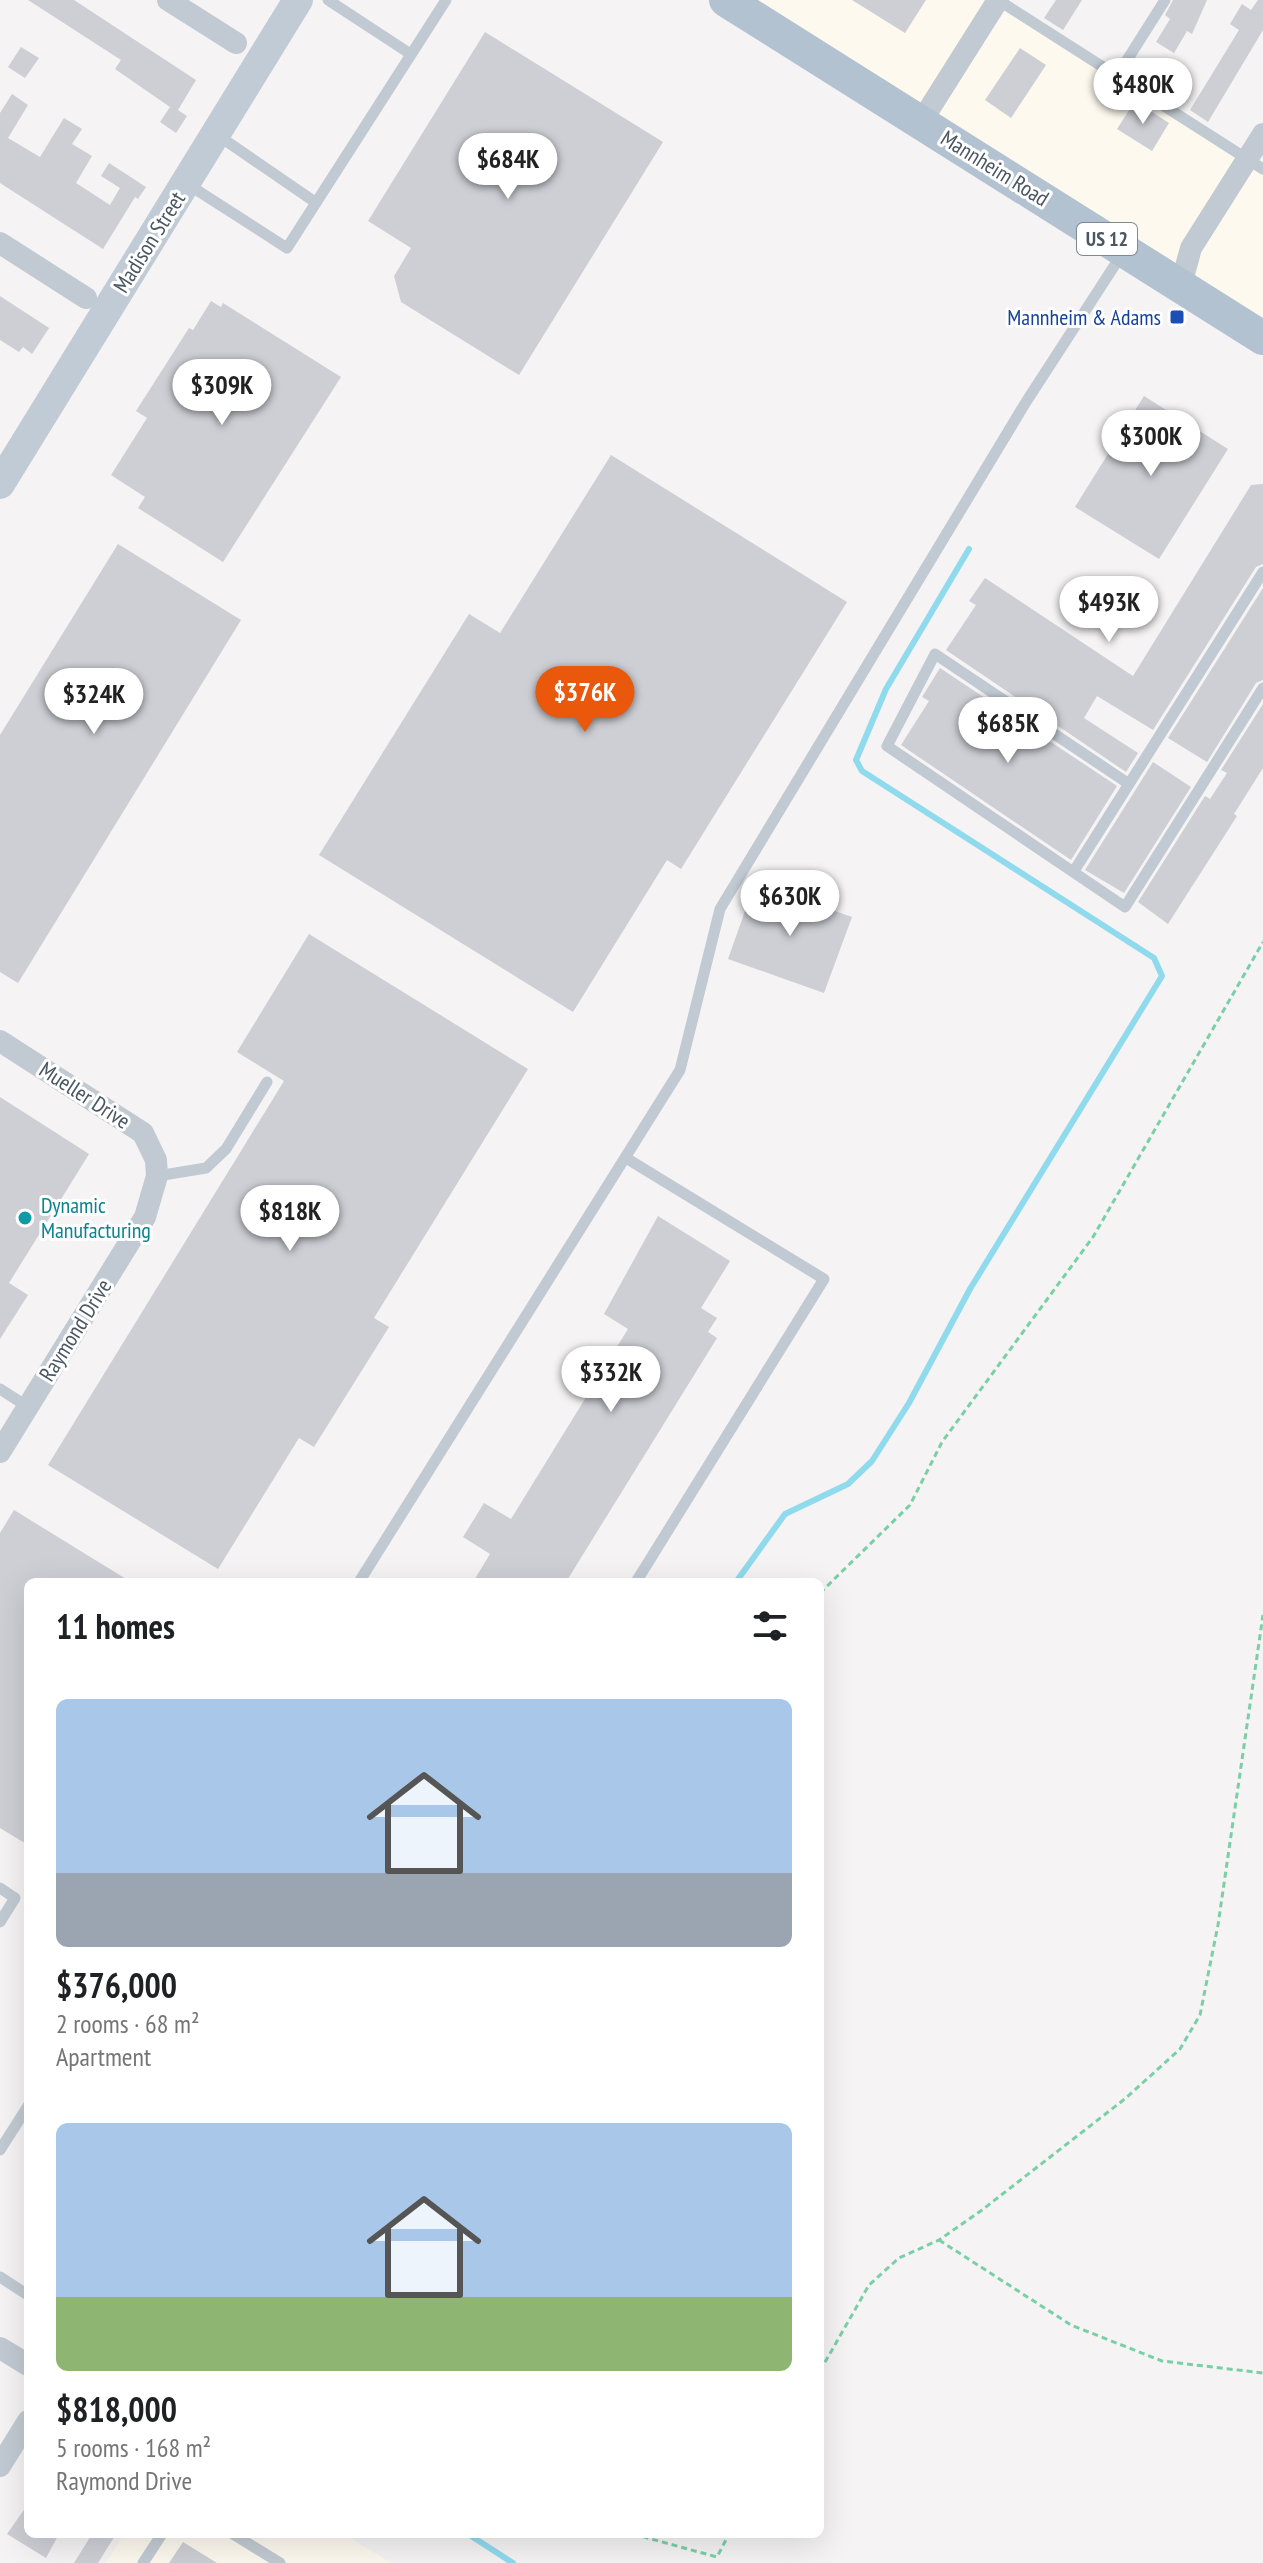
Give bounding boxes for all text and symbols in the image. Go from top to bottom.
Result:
pin: $480K [1087,58,1199,126]
text: $480K [1111,67,1175,100]
street label: Mannheim Road [936,124,1054,212]
pin: $684K [452,133,564,201]
text: $684K [476,142,540,175]
street label: Madison Street [107,186,191,298]
road number: US 12 [1077,223,1137,255]
place label: Mannheim & Adams [1007,303,1161,331]
marker: Mannheim & Adams [1168,308,1186,326]
pin: $309K [166,359,278,427]
text: $309K [190,368,254,401]
pin: $300K [1095,410,1207,478]
text: $300K [1119,419,1183,452]
pin: $493K [1053,576,1165,644]
text: $493K [1077,585,1141,618]
pin: $376K [529,666,641,734]
pin: $324K [38,668,150,736]
text: $376K [553,675,617,708]
text: $324K [62,677,126,710]
pin: $685K [952,697,1064,765]
text: $685K [976,706,1040,739]
pin: $630K [734,870,846,938]
text: $630K [758,879,822,912]
street label: Mueller Drive [34,1055,136,1135]
pin: $818K [234,1185,346,1253]
place label: Dynamic Manufacturing [41,1191,151,1244]
text: $818K [258,1194,322,1227]
marker: Dynamic Manufacturing [16,1209,34,1227]
street label: Raymond Drive [33,1274,117,1386]
pin: $332K [555,1346,667,1414]
text: $332K [579,1355,643,1388]
text: 11 homes [56,1604,175,1648]
icon: filters [748,1604,792,1648]
icon: home [352,1751,496,1895]
text: $376,000 [56,1963,177,2007]
text: 2 rooms · 68 m² [56,2007,200,2040]
text: Apartment [56,2040,151,2073]
icon: home [352,2175,496,2319]
text: $818,000 [56,2387,177,2431]
text: 5 rooms · 168 m² [56,2431,211,2464]
text: Raymond Drive [56,2464,192,2497]

